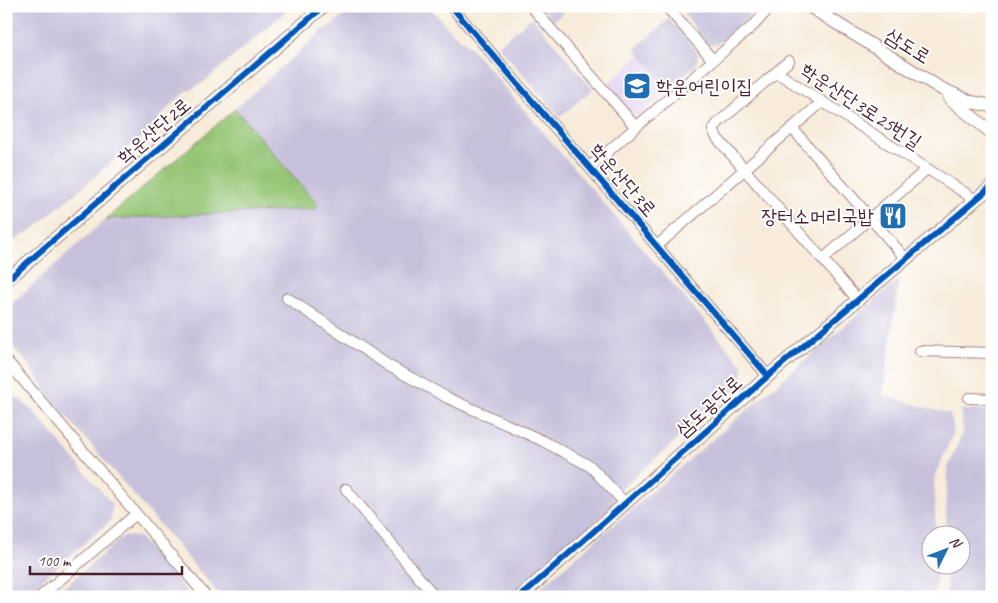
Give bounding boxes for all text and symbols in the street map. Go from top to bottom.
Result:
street label: 삼도로 [881,23,935,69]
street label: 학운산단3로25번길 [796,57,926,155]
school or university icon: 학운어린이집 [622,71,652,101]
place label: 학운어린이집 [656,74,753,99]
street label: 학운산단2로 [112,92,196,170]
street label: 학운산단3로 [584,138,662,222]
restaurant icon: 장터소머리국밥 [878,201,908,231]
place label: 장터소머리국밥 [761,204,874,229]
street label: 삼도공단로 [671,370,747,442]
north arrow [920,526,970,576]
text: N [946,533,966,552]
scale bar [30,543,182,575]
text: 100 m [38,552,72,571]

